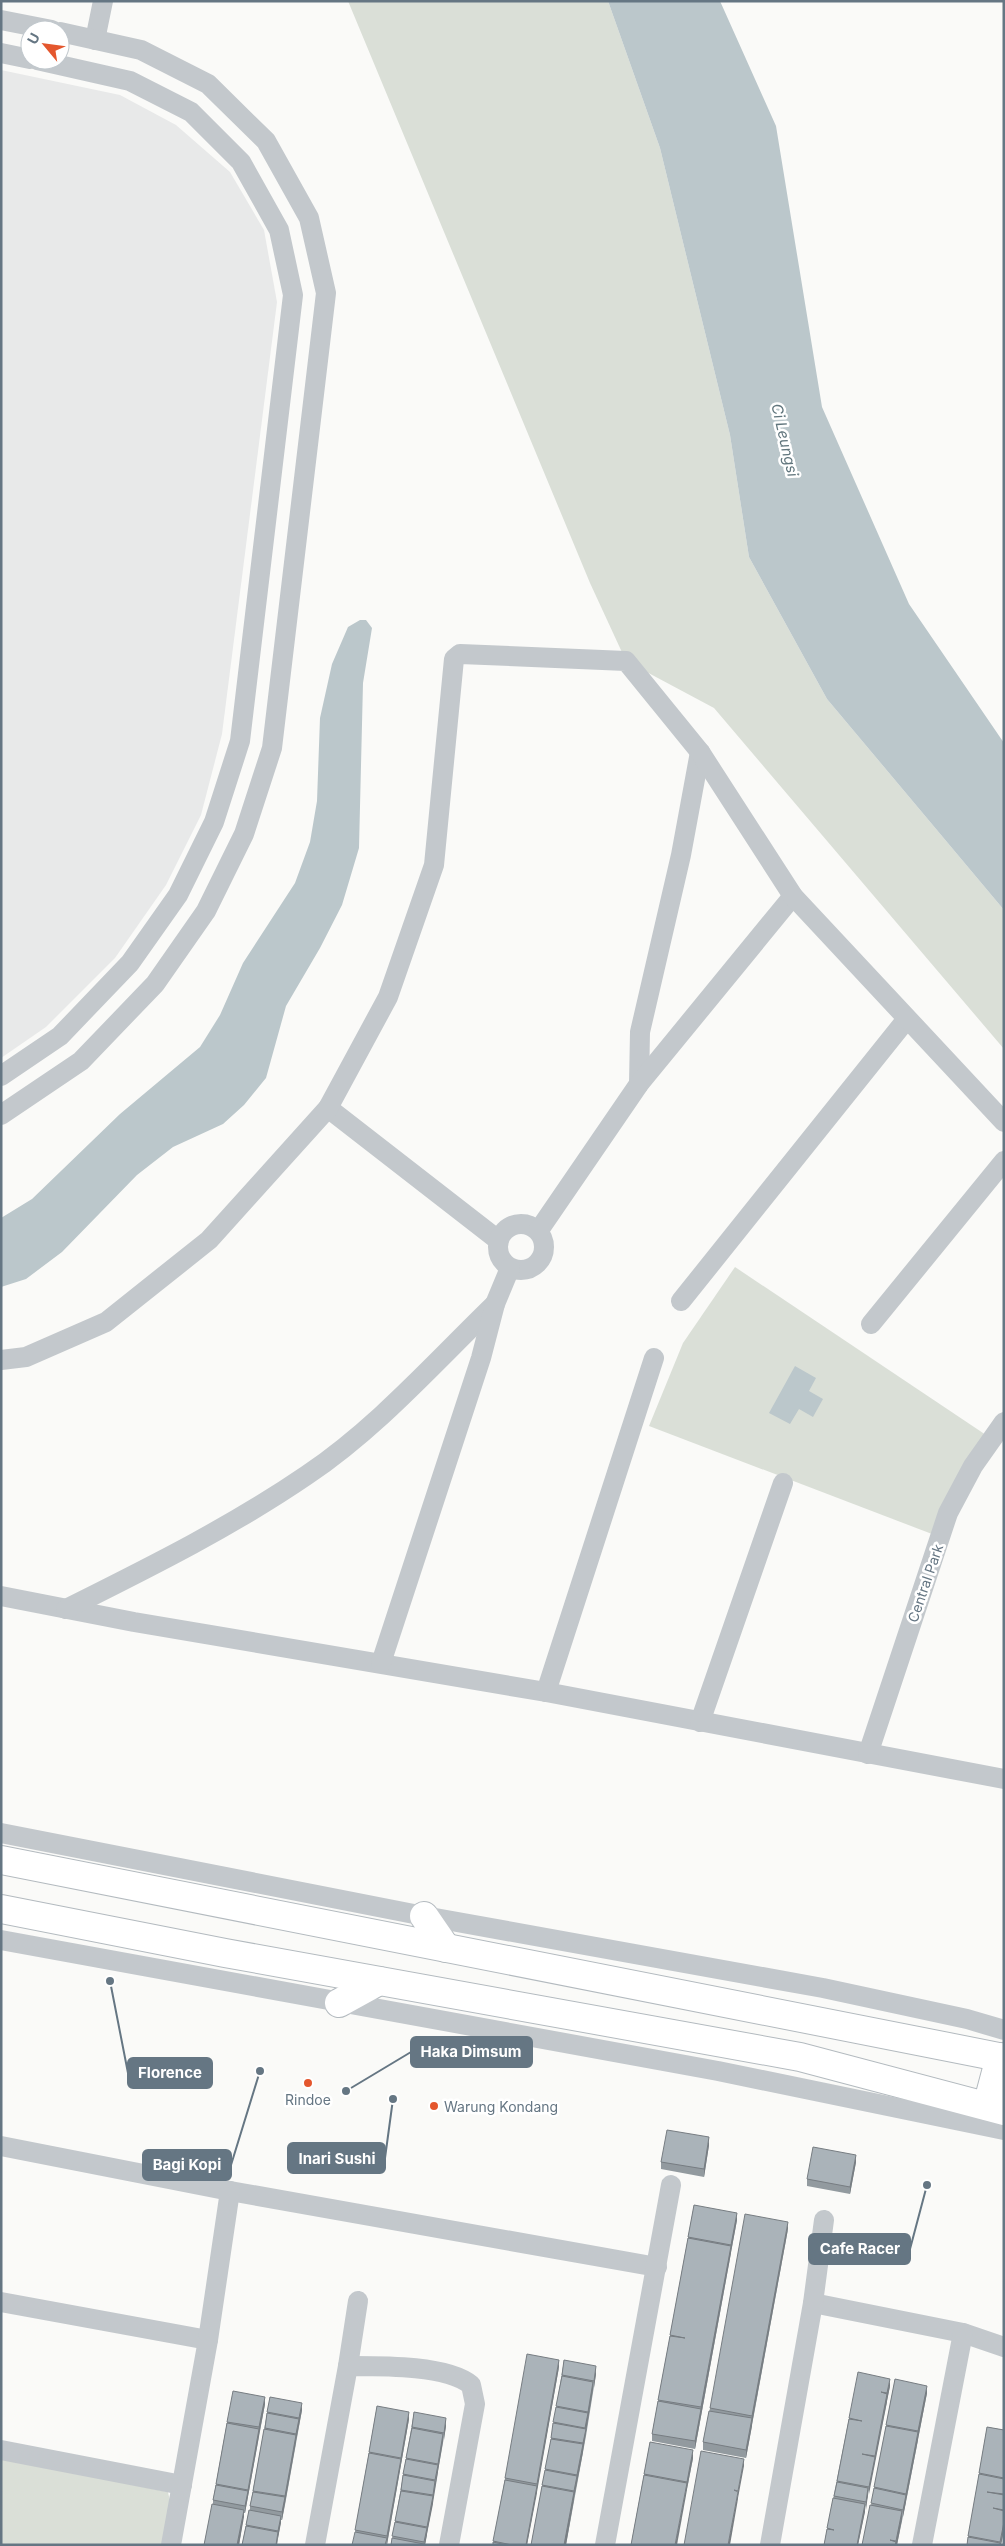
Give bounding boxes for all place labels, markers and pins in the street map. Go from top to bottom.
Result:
callout: Haka Dimsum [411,2037,532,2067]
callout: Florence [128,2058,212,2088]
marker: Rindoe [302,2077,314,2089]
place label: Rindoe [285,2091,331,2108]
place label: Warung Kondang [444,2098,558,2115]
marker: Warung Kondang [428,2100,440,2112]
callout: Inari Sushi [288,2143,385,2173]
callout: Bagi Kopi [143,2150,231,2180]
callout: Cafe Racer [809,2234,910,2264]

